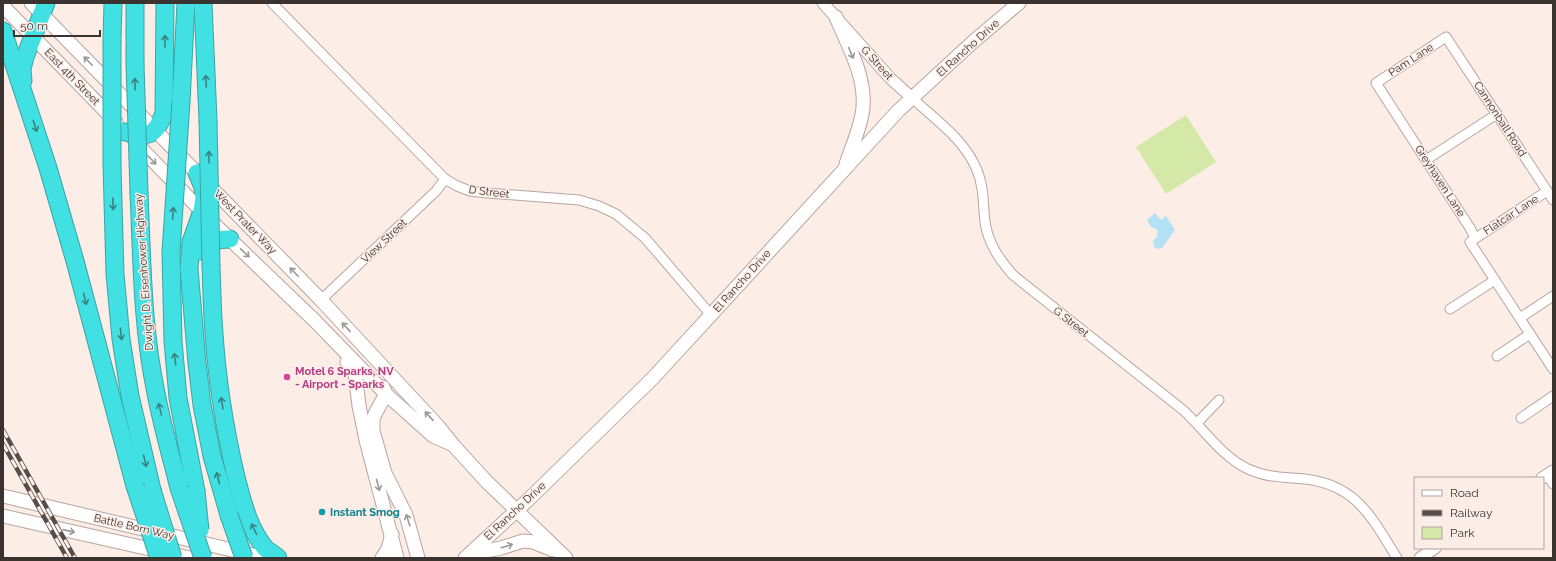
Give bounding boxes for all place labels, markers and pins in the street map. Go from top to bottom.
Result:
place label: Motel 6 Sparks, NV - Airport - Sparks [295,365,394,391]
marker: Motel 6 Sparks, NV - Airport - Sparks [282,372,292,382]
place label: Instant Smog [330,506,400,519]
marker: Instant Smog [317,507,327,517]

